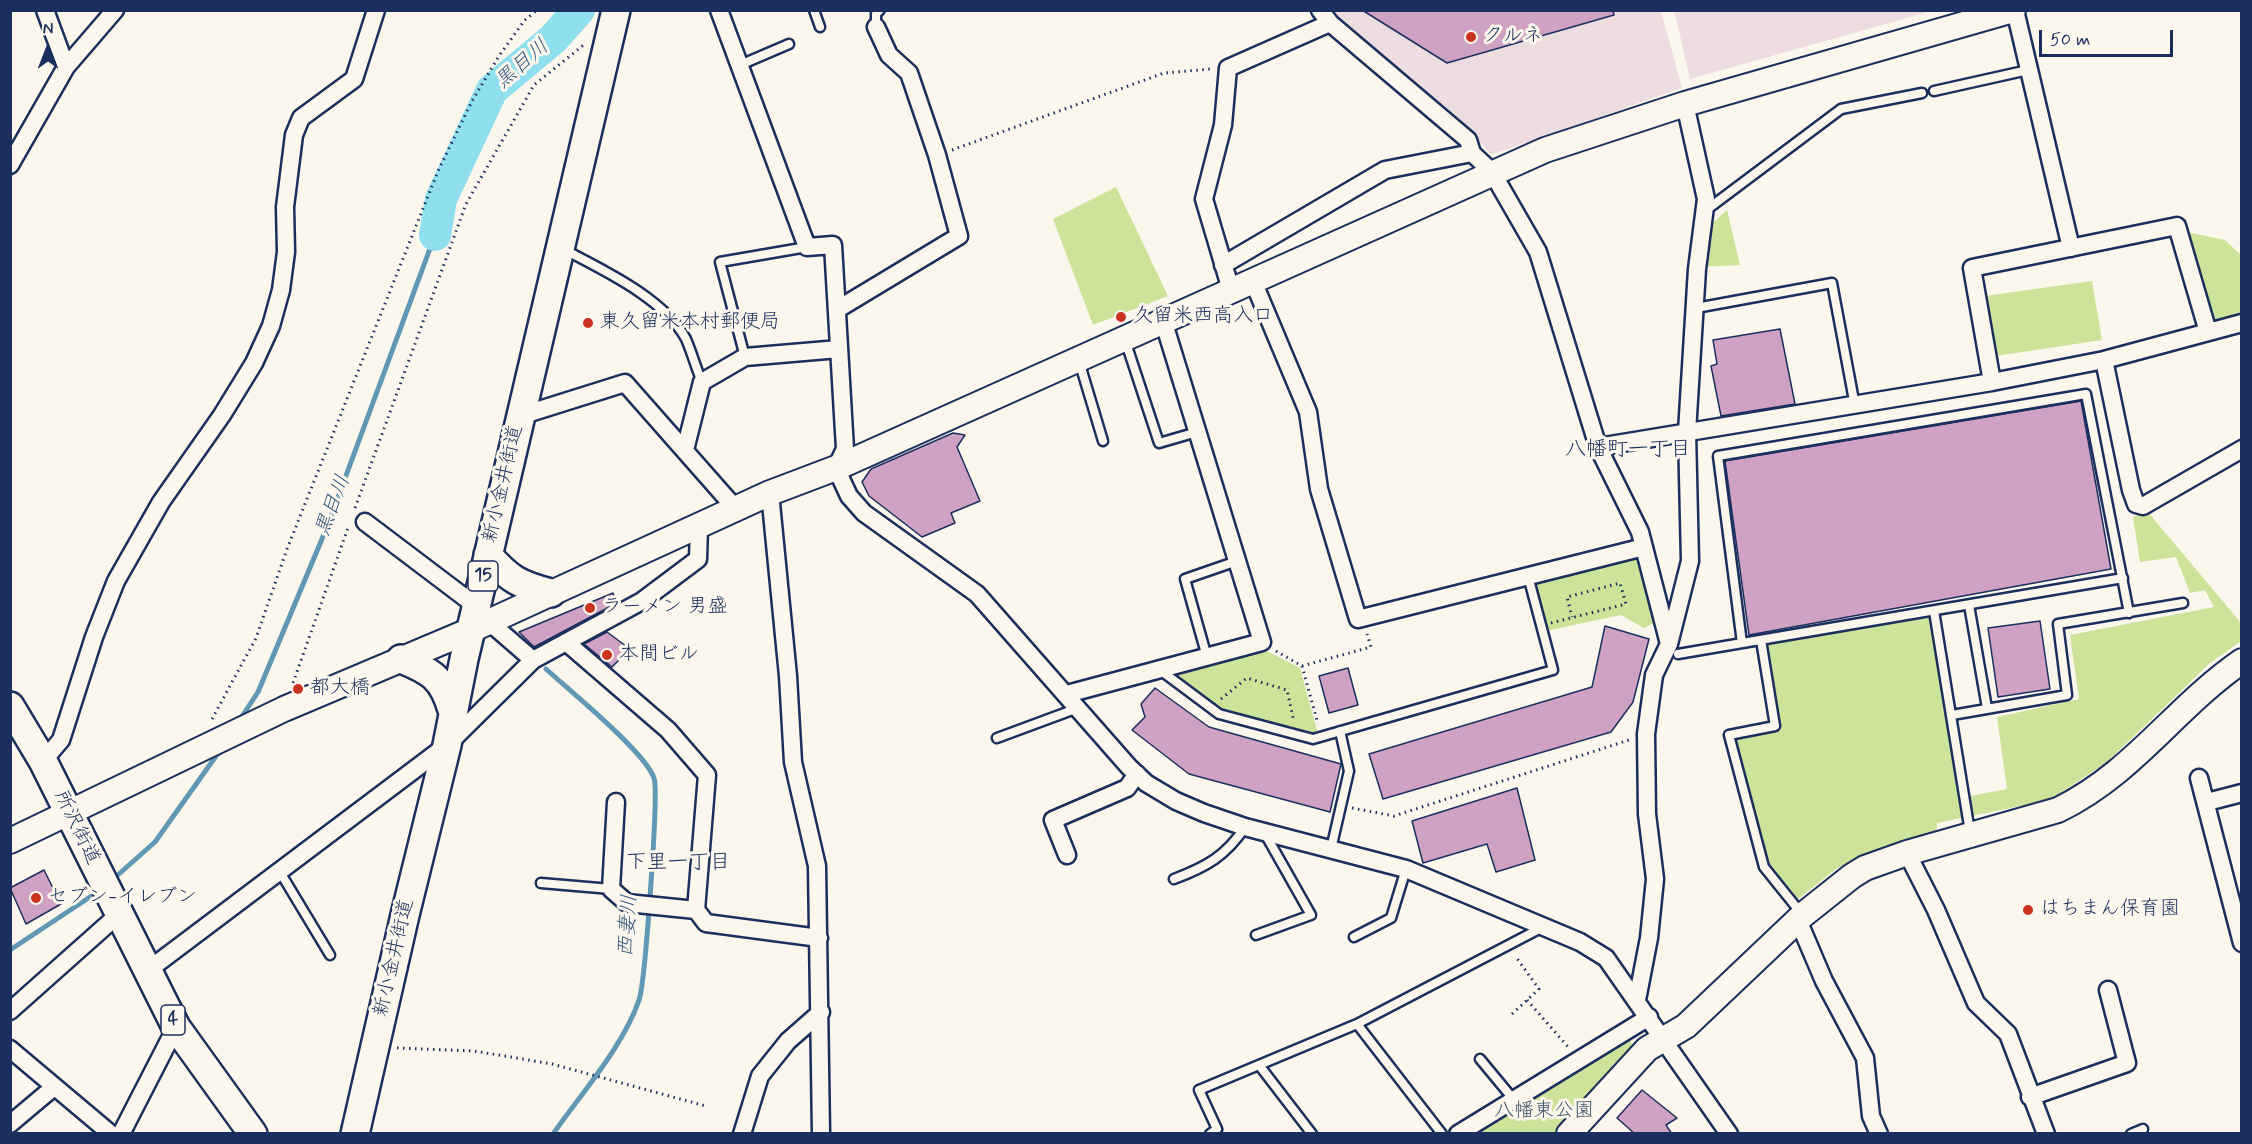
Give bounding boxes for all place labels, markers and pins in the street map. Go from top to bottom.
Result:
place label: クルネ [1483,25,1543,49]
marker: クルネ [1464,30,1478,44]
place label: 久留米西高入口 [1133,305,1273,329]
marker: 久留米西高入口 [1114,310,1128,324]
place label: 東久留米本村郵便局 [600,311,780,335]
marker: 東久留米本村郵便局 [581,316,595,330]
place label: ラーメン 男盛 [602,596,727,620]
marker: ラーメン 男盛 [583,601,597,615]
place label: 本間ビル [619,643,699,667]
marker: 本間ビル [600,648,614,662]
place label: 都大橋 [310,677,370,701]
marker: 都大橋 [291,682,305,696]
place label: セブン-イレブン [48,886,197,910]
marker: セブン-イレブン [29,891,43,905]
place label: はちまん保育園 [2040,898,2180,922]
marker: はちまん保育園 [2021,903,2035,917]

